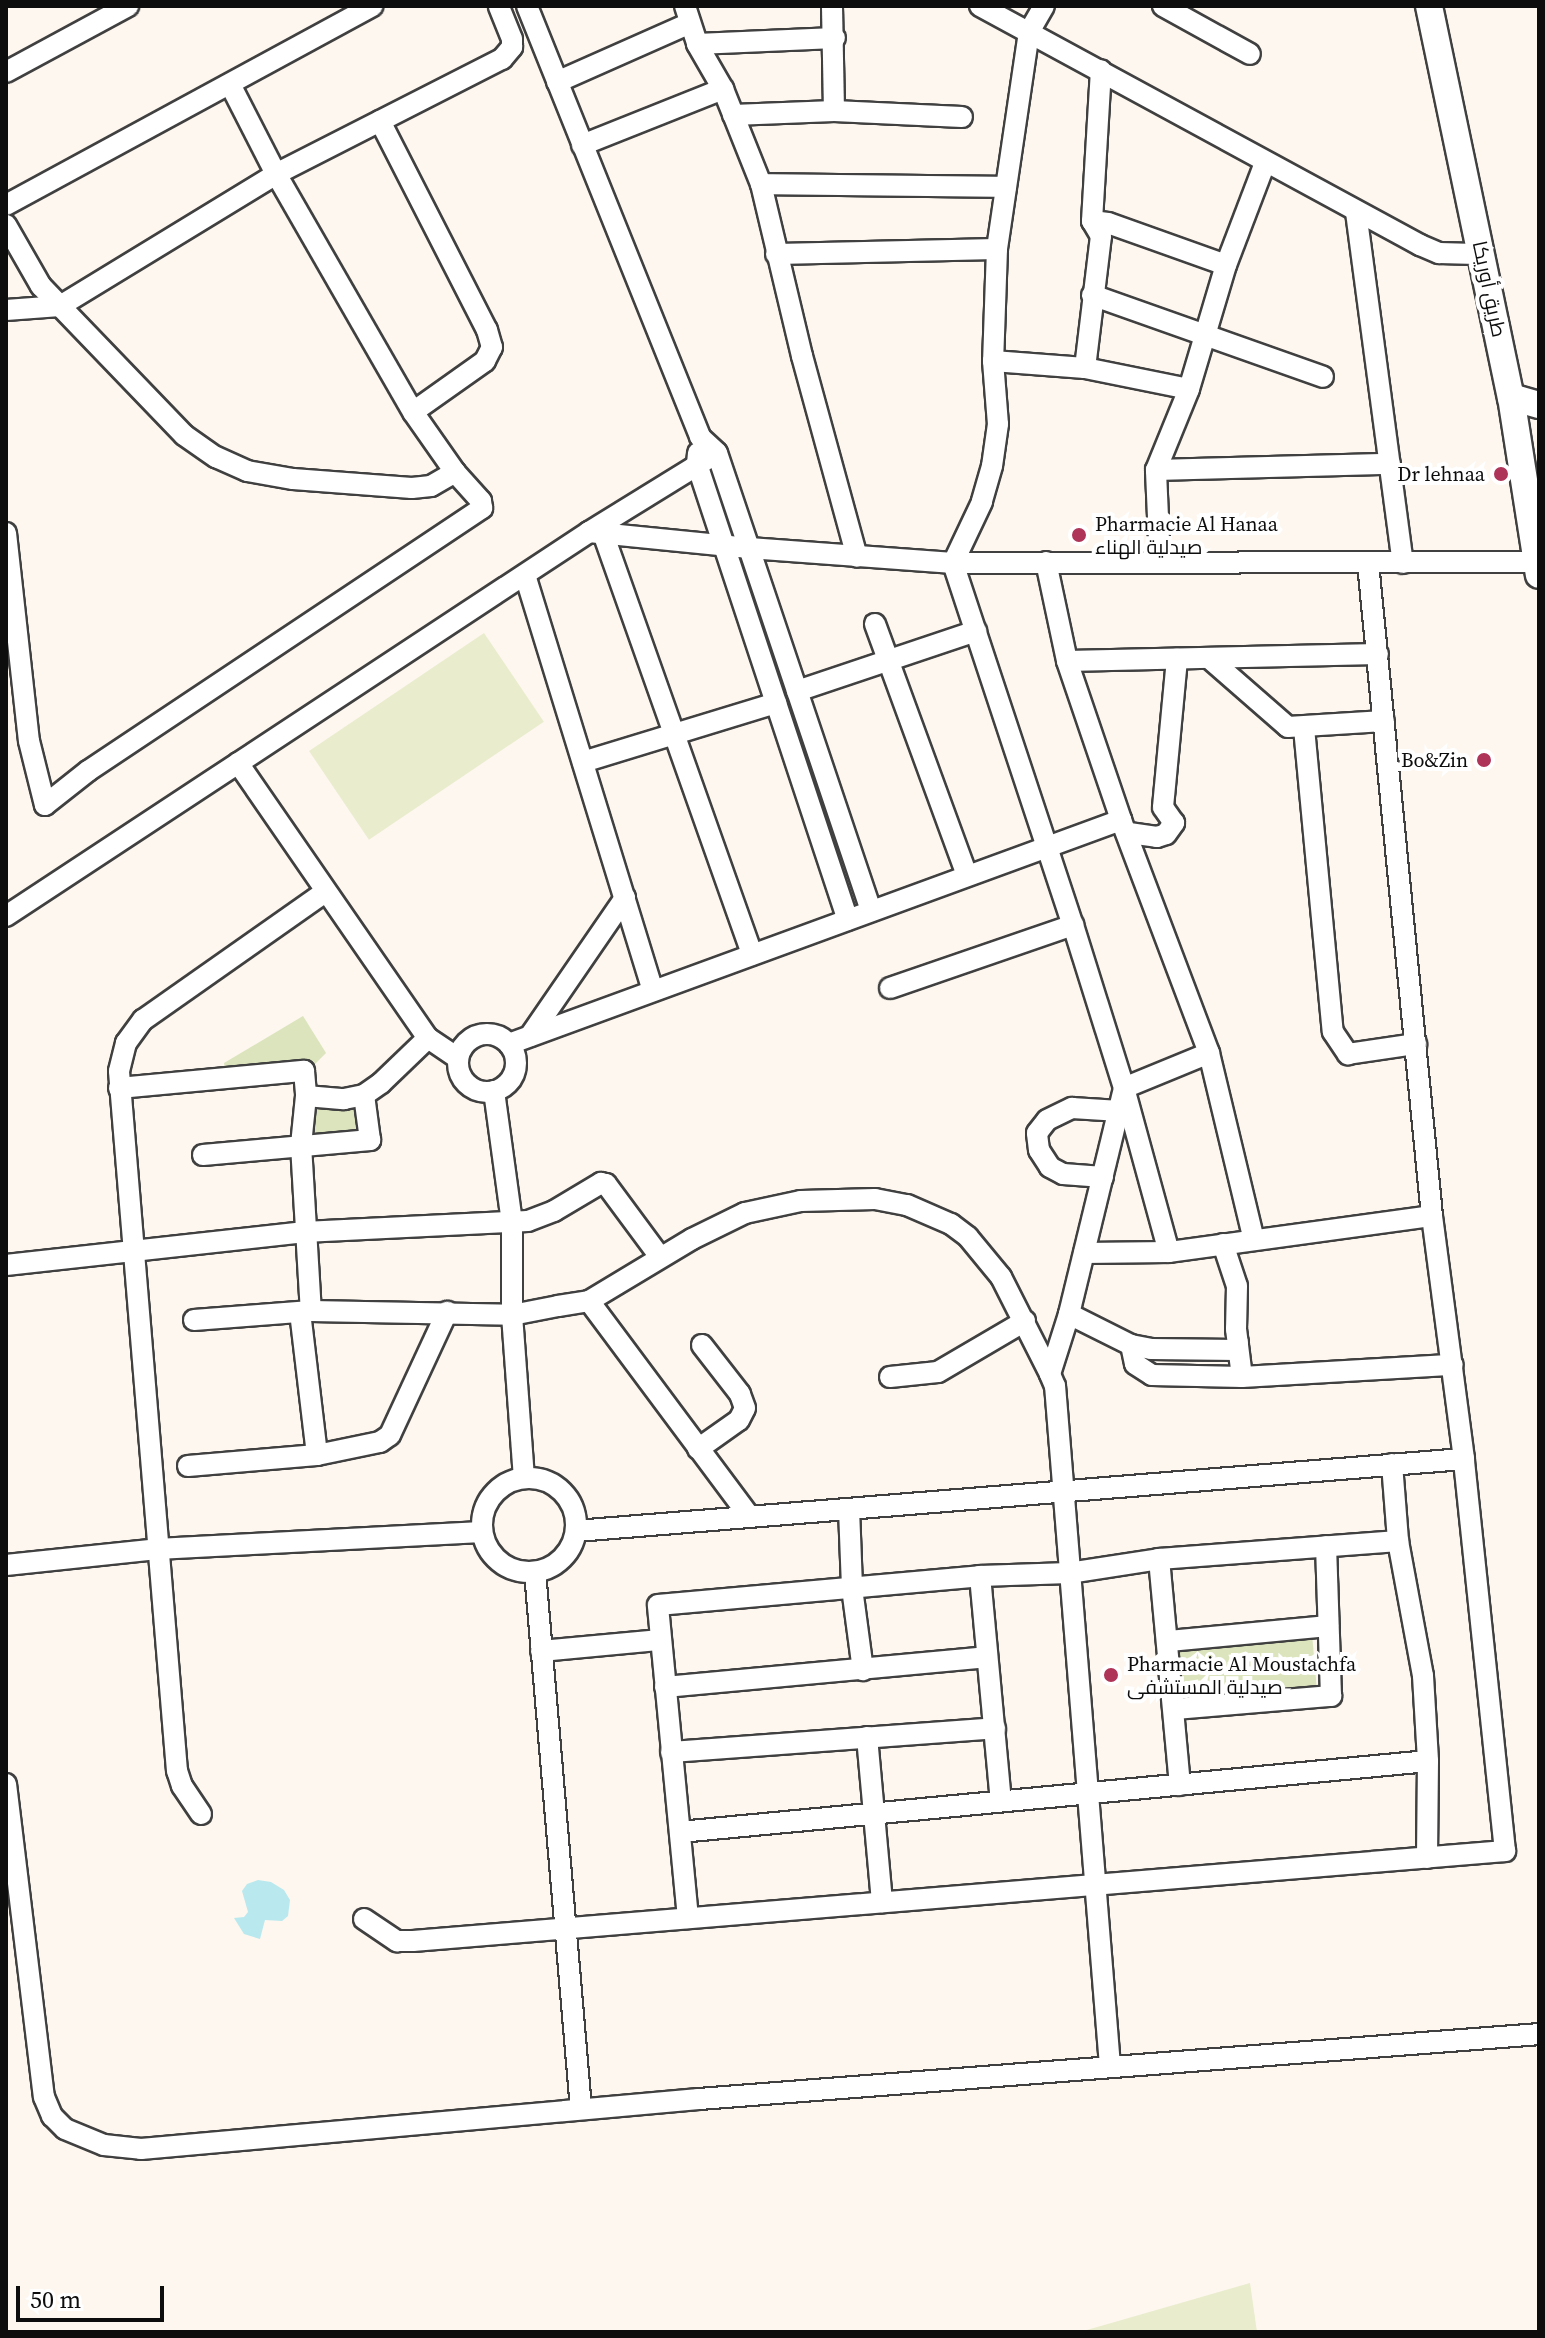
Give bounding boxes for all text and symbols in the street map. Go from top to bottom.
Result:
street label: طريق أوريكا [1467,239,1511,339]
place label: Dr lehnaa [1397,462,1485,486]
marker: Dr lehnaa [1492,465,1510,483]
place label: Pharmacie Al Hanaa صيدلية الهناء [1095,512,1278,559]
marker: Pharmacie Al Hanaa صيدلية الهناء [1070,526,1088,544]
place label: Bo&Zin [1401,748,1468,772]
marker: Bo&Zin [1475,751,1493,769]
place label: Pharmacie Al Moustachfa صيدلية المستشفى [1127,1652,1356,1699]
marker: Pharmacie Al Moustachfa صيدلية المستشفى [1102,1666,1120,1684]
scale bar [20,2270,168,2320]
text: 50 m [30,2283,81,2316]

